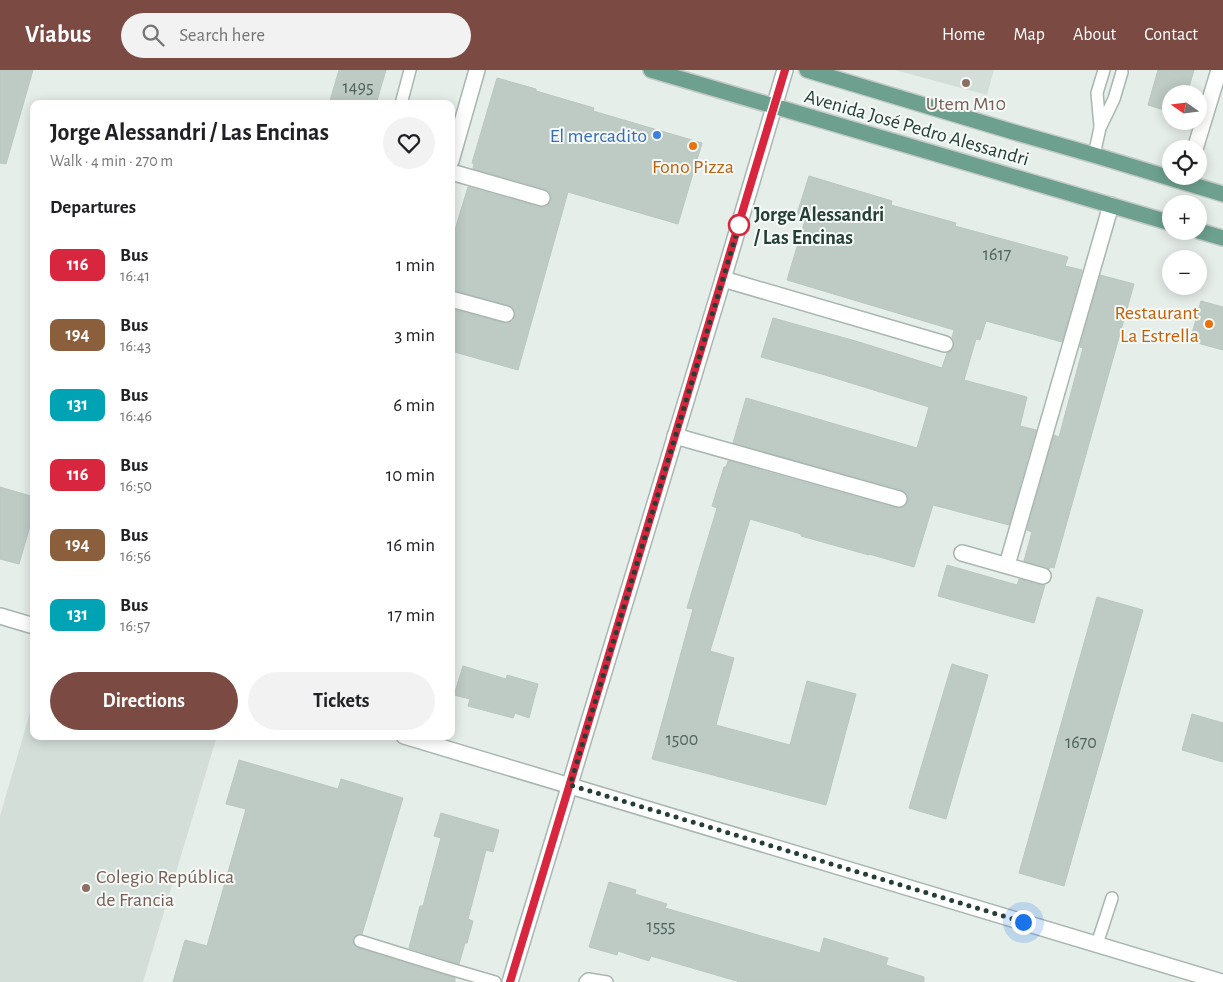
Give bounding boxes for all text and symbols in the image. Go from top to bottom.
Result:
search box [121,13,471,58]
icon: search [139,21,167,49]
text: Viabus [25,23,91,47]
text: Search here [179,26,265,45]
text: Home [942,26,985,44]
text: Map [1013,26,1045,44]
text: About [1073,26,1116,44]
text: Contact [1144,26,1198,44]
marker: Utem M10 [960,77,972,89]
house number: 1495 [343,79,373,97]
north arrow [1162,85,1208,130]
map controls [1162,85,1207,295]
street label: Avenida José Pedro Alessandri [802,86,1031,170]
place label: Utem M10 [926,94,1006,114]
button: heart [383,117,435,169]
text: Jorge Alessandri / Las Encinas [50,121,329,145]
place label: El mercadito [550,126,647,146]
marker: El mercadito [651,129,663,141]
marker: Fono Pizza [687,140,699,152]
button: locate [1162,140,1207,185]
text: Walk · 4 min · 270 m [50,153,173,169]
place label: Fono Pizza [652,157,734,177]
button: + [1162,195,1207,240]
text: Departures [50,198,136,217]
place label: Jorge Alessandri / Las Encinas [753,205,884,248]
marker: Jorge Alessandri / Las Encinas [728,214,750,236]
text: Bus [120,246,148,265]
house number: 1617 [983,246,1011,264]
button: − [1162,250,1207,295]
text: 116 [67,256,88,274]
text: 1 min [396,256,435,275]
text: 16:41 [120,268,150,284]
place label: Restaurant La Estrella [1114,303,1200,346]
text: Bus [120,316,148,335]
marker: Restaurant La Estrella [1203,318,1215,330]
text: 194 [65,326,90,344]
text: 3 min [394,326,435,345]
text: 16:43 [120,338,151,354]
text: Bus [120,386,148,405]
text: 131 [67,396,88,414]
text: 6 min [393,396,435,415]
text: 16:46 [120,408,152,424]
text: Bus [120,456,148,475]
text: 116 [67,466,88,484]
text: 10 min [386,466,435,485]
text: 16:50 [120,478,152,494]
text: Bus [120,526,148,545]
text: 194 [65,536,90,554]
text: 16 min [387,536,435,555]
text: 16:56 [120,548,151,564]
text: Bus [120,596,148,615]
text: 131 [67,606,88,624]
text: 17 min [388,606,435,625]
text: 16:57 [120,618,150,634]
button: Directions [50,672,238,730]
button: Tickets [248,672,435,730]
house number: 1500 [666,731,698,749]
house number: 1670 [1065,734,1097,752]
place label: Colegio República de Francia [96,867,234,910]
marker: Colegio República de Francia [80,882,92,894]
your location [1011,910,1036,935]
house number: 1555 [647,918,675,936]

